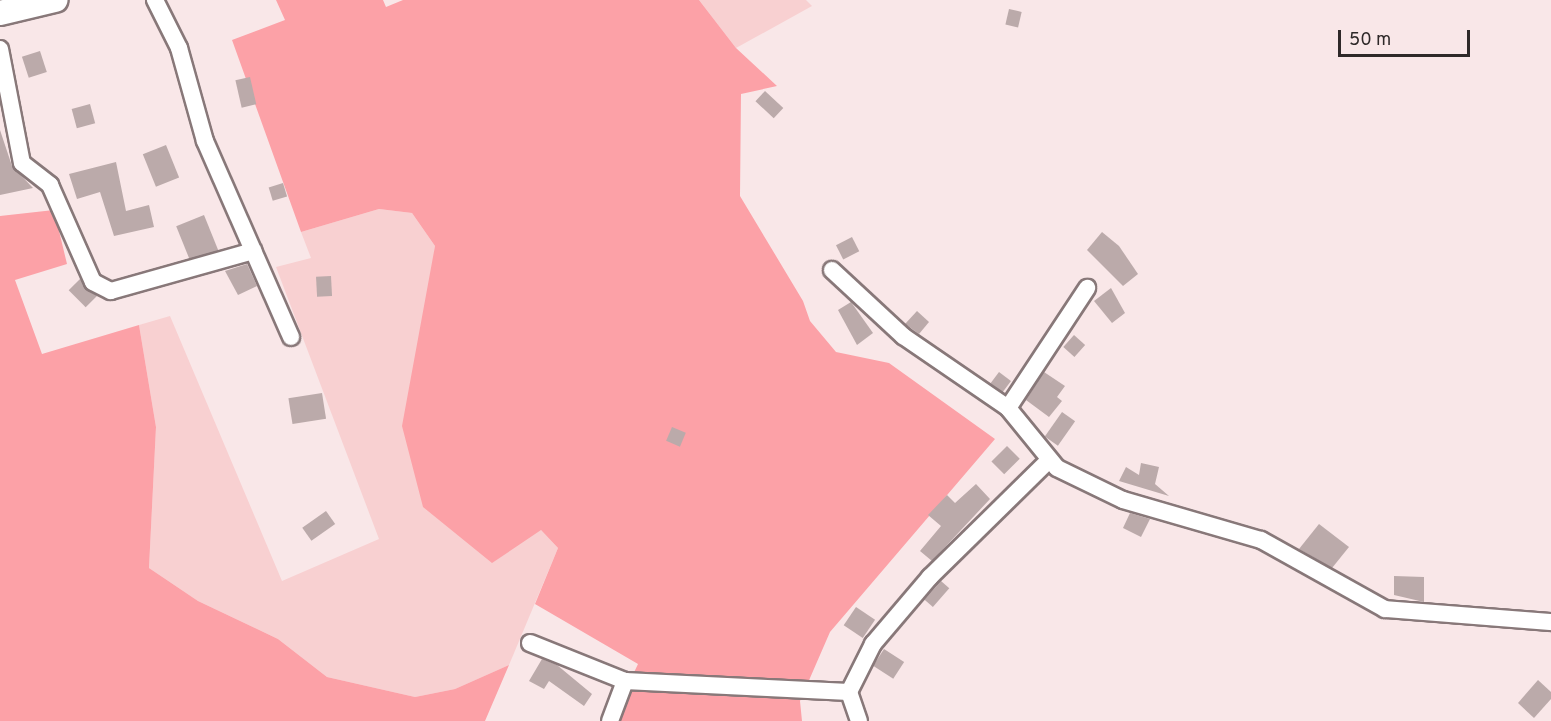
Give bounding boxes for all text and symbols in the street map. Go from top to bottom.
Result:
scale bar [1341,18,1473,56]
text: 50 m [1349,29,1391,52]

